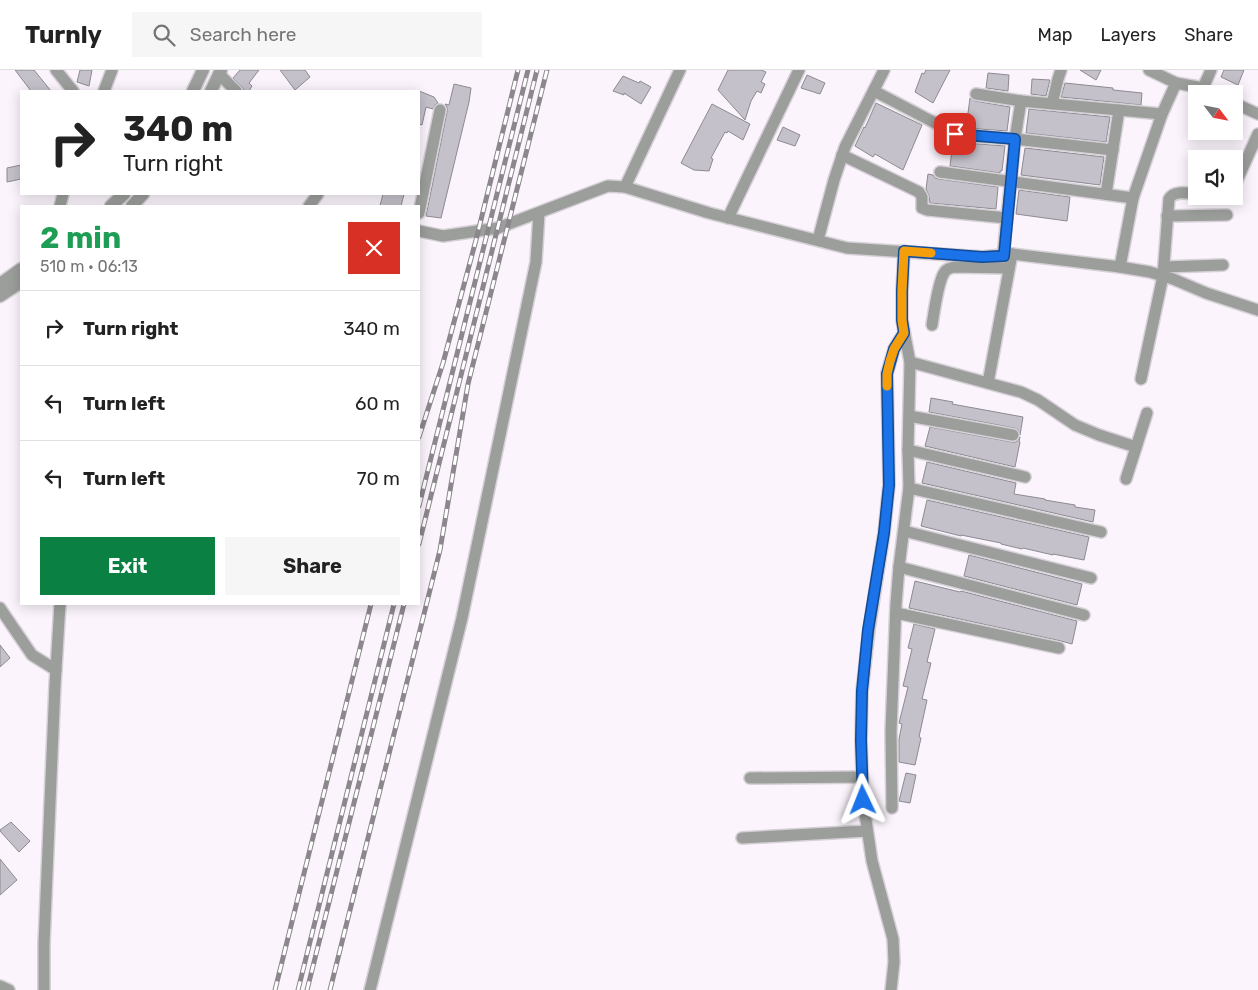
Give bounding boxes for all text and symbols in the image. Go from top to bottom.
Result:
search box [132,12,482,57]
text: Turnly [25,21,102,49]
icon: search [150,21,178,49]
text: Search here [190,23,296,46]
text: Map [1038,24,1073,46]
text: Layers [1101,24,1156,46]
text: Share [1184,24,1233,46]
north arrow [1188,85,1242,140]
map controls [1188,85,1243,205]
text: 340 m [123,108,233,150]
icon: right [40,110,105,175]
pin [934,113,976,155]
icon: arrive [941,120,969,148]
text: Turn right [123,150,223,177]
button: sound [1188,150,1243,205]
text: 2 min [40,220,121,256]
button: close [348,222,400,274]
text: 510 m · 06:13 [40,257,138,276]
icon: right [40,314,68,342]
text: Turn right [83,317,178,340]
text: 340 m [343,317,400,340]
icon: left [40,389,68,417]
text: Turn left [83,392,165,415]
text: 60 m [355,392,400,415]
icon: left [40,464,68,492]
text: Turn left [83,467,165,490]
text: 70 m [357,467,400,490]
button: Exit [40,537,215,595]
button: Share [225,537,400,595]
position arrow [836,773,888,825]

